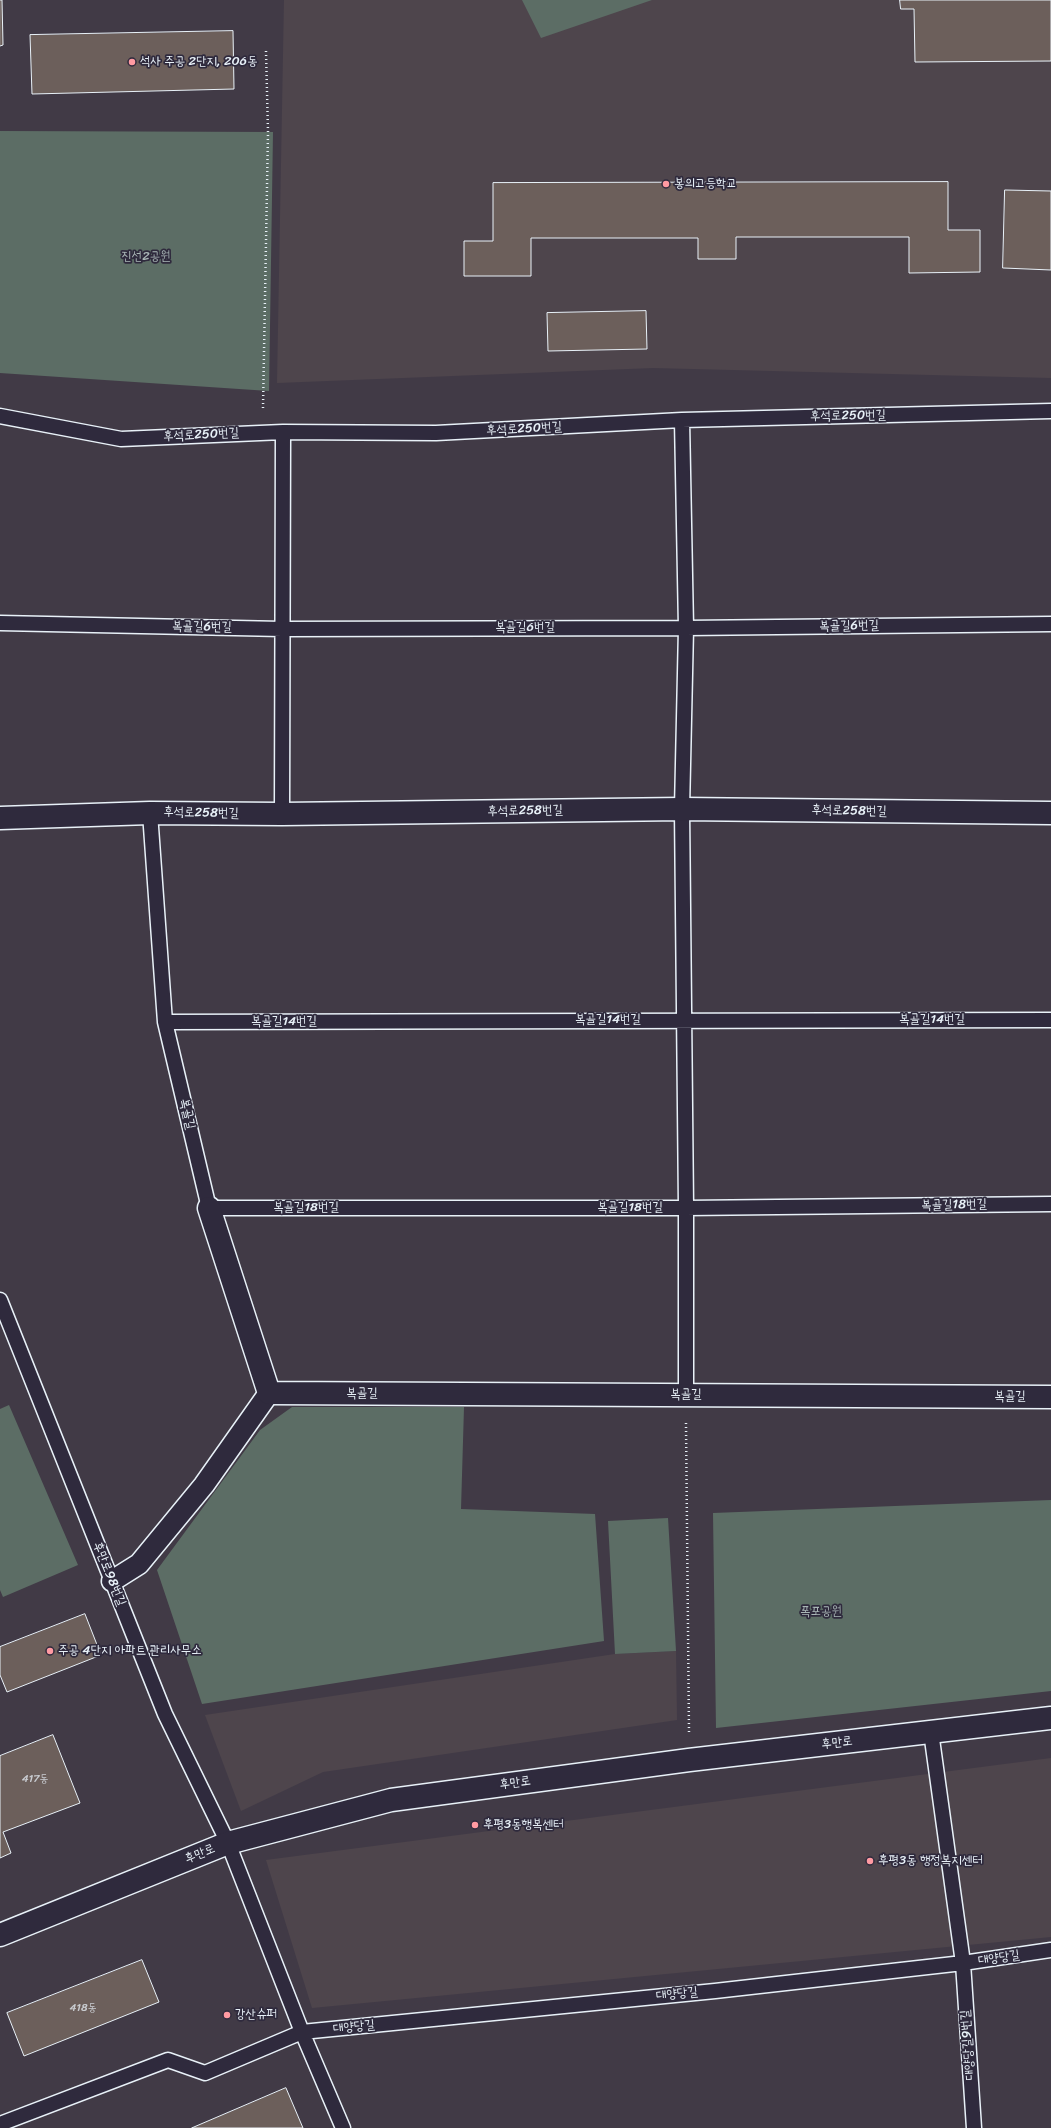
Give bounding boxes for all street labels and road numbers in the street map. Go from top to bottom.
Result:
street label: 후석로250번길 [810,408,886,424]
street label: 후석로250번길 [486,419,562,439]
street label: 후석로250번길 [163,425,239,445]
street label: 복골길6번길 [819,618,879,634]
street label: 복골길6번길 [172,619,232,635]
street label: 복골길6번길 [495,620,555,636]
street label: 후석로258번길 [487,803,563,819]
street label: 후석로258번길 [811,803,887,819]
street label: 후석로258번길 [163,805,239,821]
street label: 복골길14번길 [575,1012,641,1028]
street label: 복골길14번길 [899,1012,965,1028]
street label: 복골길14번길 [251,1014,317,1030]
street label: 복골길 [176,1097,198,1131]
street label: 복골길18번길 [921,1197,987,1213]
street label: 복골길18번길 [273,1200,339,1216]
street label: 복골길18번길 [597,1200,663,1216]
street label: 복골길 [346,1386,378,1402]
street label: 복골길 [670,1387,702,1403]
street label: 복골길 [994,1389,1026,1405]
street label: 후만로98번길 [89,1539,129,1609]
street label: 후만로 [820,1733,854,1753]
street label: 후만로 [498,1773,532,1793]
street label: 후만로 [183,1841,217,1867]
street label: 대양당길 [977,1947,1021,1969]
street label: 대양당길 [655,1984,699,2004]
street label: 대양당길9번길 [958,2009,978,2081]
street label: 대양당길 [332,2017,376,2037]

